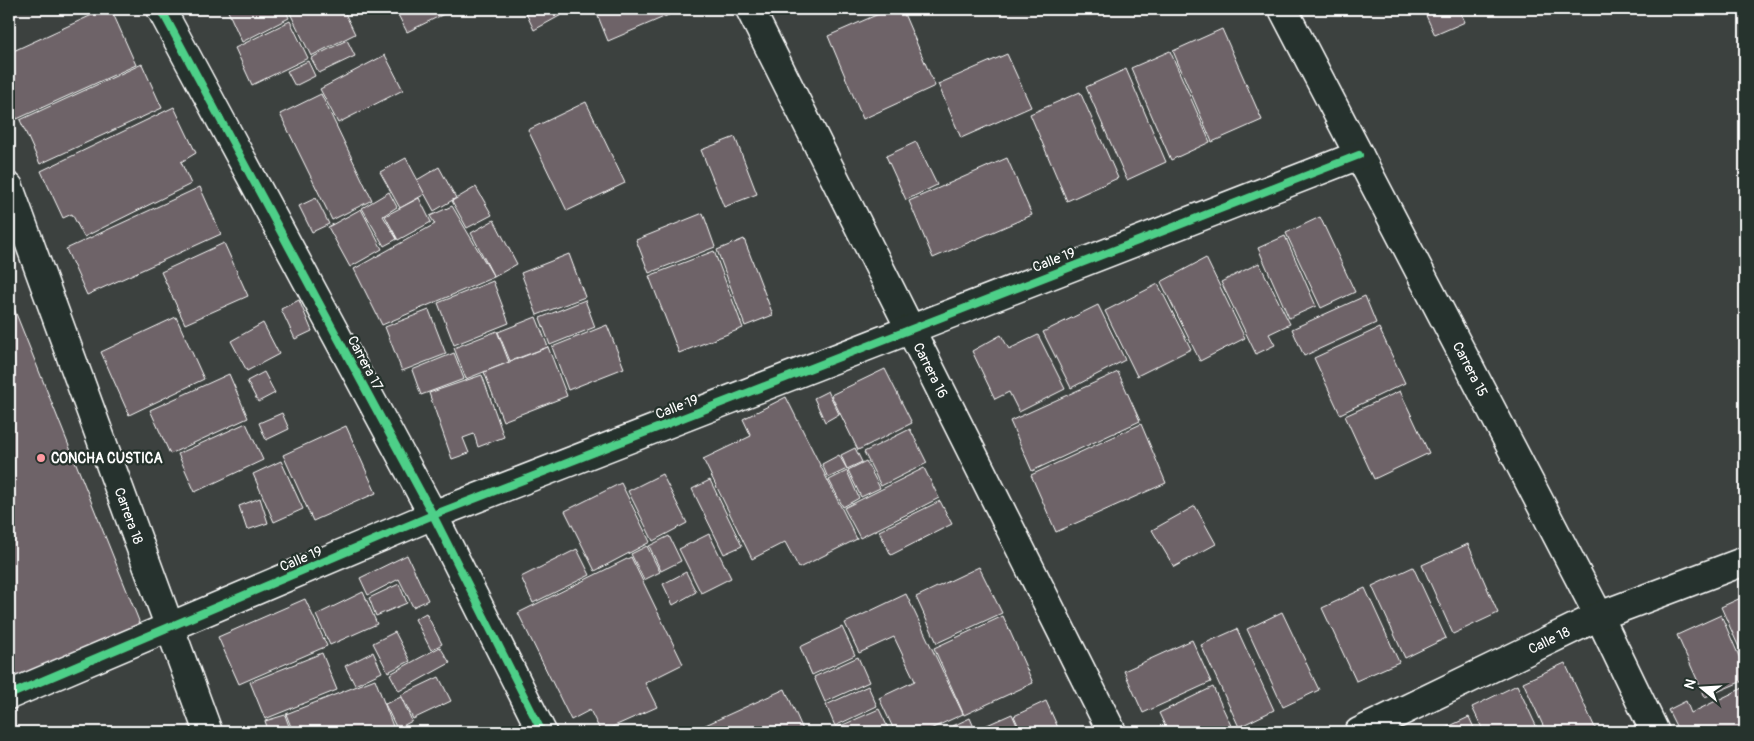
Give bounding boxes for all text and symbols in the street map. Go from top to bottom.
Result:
street label: Calle 19 [1030,244,1078,276]
street label: Carrera 17 [344,333,387,394]
street label: Carrera 15 [1449,339,1492,399]
street label: Carrera 16 [910,340,952,401]
street label: Calle 19 [653,391,701,423]
place label: CONCHA CUSTICA [51,450,163,467]
marker: CONCHA CUSTICA [35,452,47,464]
street label: Carrera 18 [111,485,147,546]
street label: Calle 19 [277,542,325,576]
street label: Calle 18 [1525,623,1573,657]
north arrow [1676,664,1726,714]
text: N [1681,677,1700,691]

